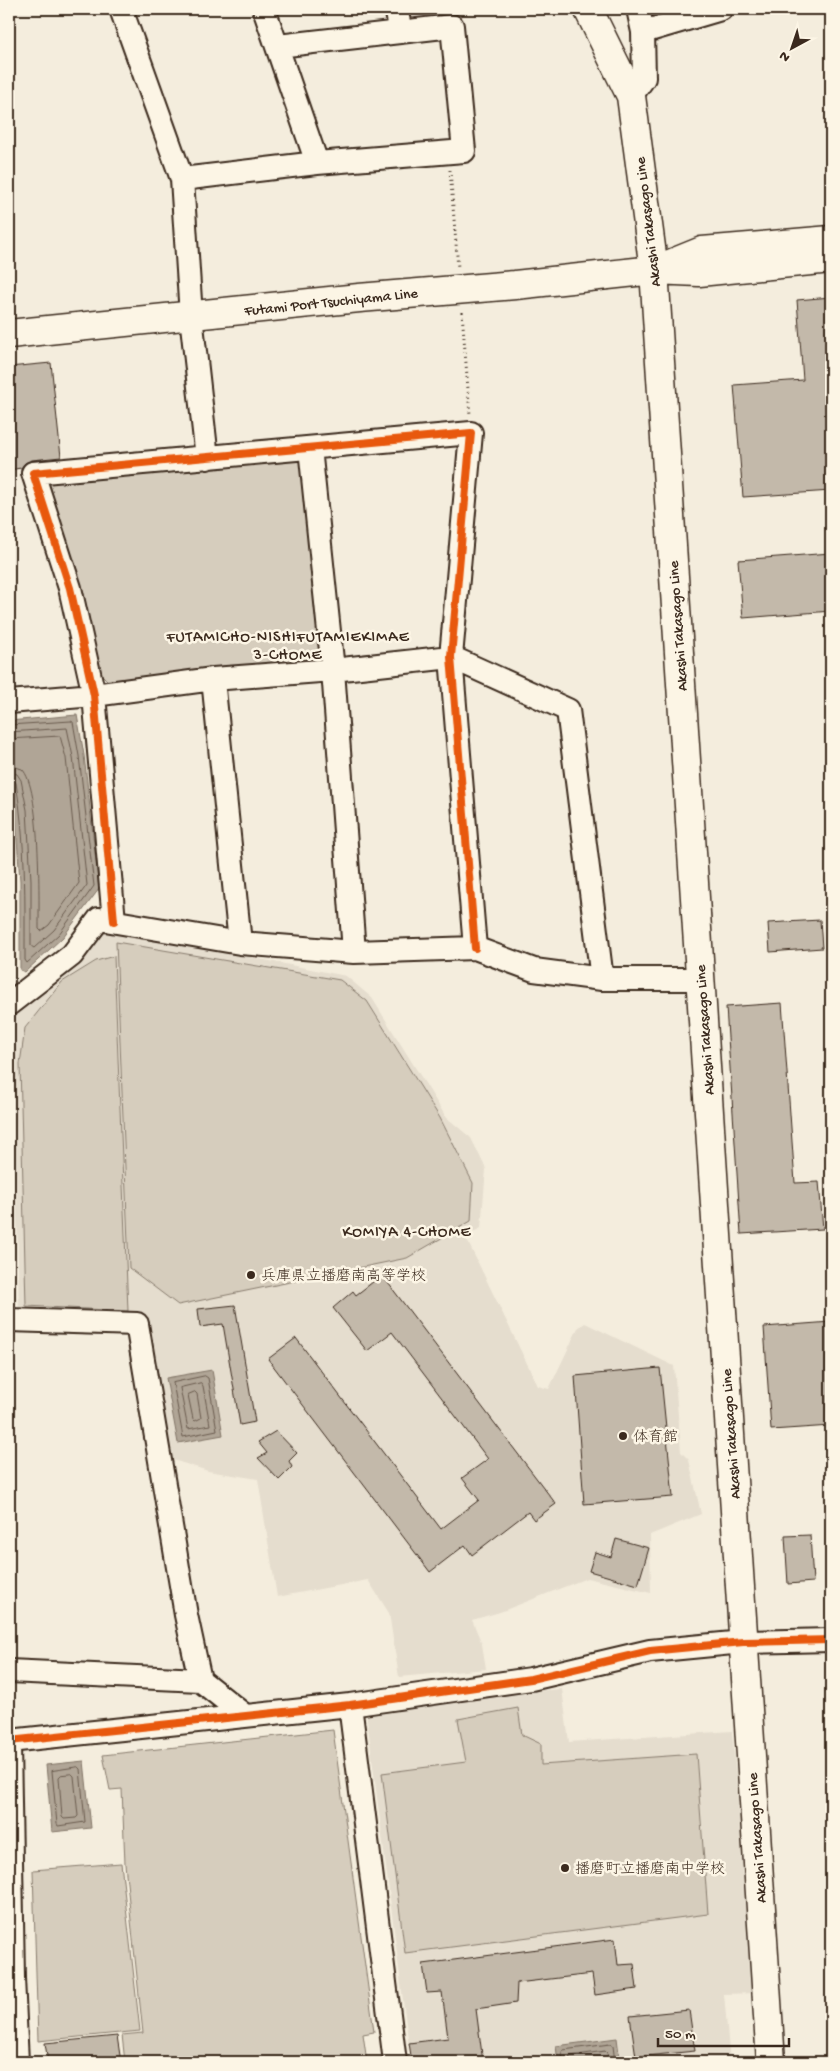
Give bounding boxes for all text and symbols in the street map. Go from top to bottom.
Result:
north arrow [768,22,818,72]
text: N [776,47,794,65]
street label: Akashi Takasago Line [632,156,666,288]
street label: Futami Port Tsuchiyama Line [243,285,419,321]
street label: Akashi Takasago Line [665,560,693,692]
district label: FUTAMICHO-NISHIFUTAMIEKIMAE 3-CHOME [165,629,410,666]
street label: Akashi Takasago Line [692,964,720,1096]
district label: KOMIYA 4-CHOME [342,1224,472,1243]
place label: 兵庫県立播磨南高等学校 [261,1267,426,1286]
marker: 兵庫県立播磨南高等学校 [245,1269,257,1281]
street label: Akashi Takasago Line [718,1368,746,1500]
place label: 体育館 [633,1428,678,1447]
marker: 体育館 [617,1430,629,1442]
street label: Akashi Takasago Line [744,1772,772,1904]
place label: 播磨町立播磨南中学校 [575,1860,725,1879]
marker: 播磨町立播磨南中学校 [559,1862,571,1874]
scale bar [658,2016,789,2048]
text: 50 m [665,2026,696,2044]

